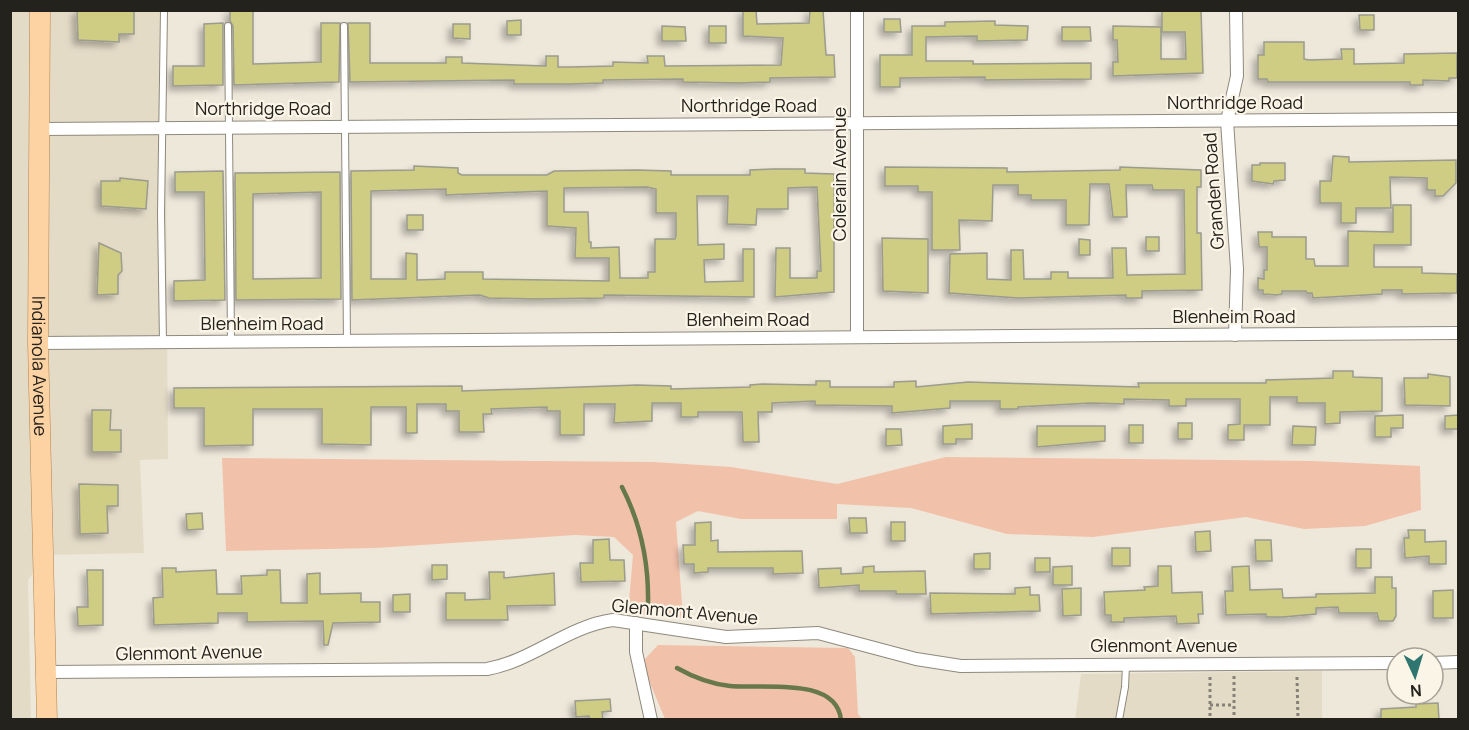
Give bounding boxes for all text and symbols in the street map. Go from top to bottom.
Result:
street label: Northridge Road [1167,90,1303,114]
street label: Northridge Road [681,93,817,117]
street label: Northridge Road [195,96,331,120]
street label: Colerain Avenue [827,107,851,241]
street label: Granden Road [1197,132,1229,250]
street label: Indianola Avenue [27,296,53,436]
street label: Blenheim Road [1172,304,1296,328]
street label: Blenheim Road [686,307,810,331]
street label: Blenheim Road [200,311,324,335]
street label: Glenmont Avenue [611,593,759,629]
street label: Glenmont Avenue [1091,633,1237,657]
street label: Glenmont Avenue [115,639,263,665]
north arrow [1385,646,1445,706]
text: N [1410,680,1423,702]

